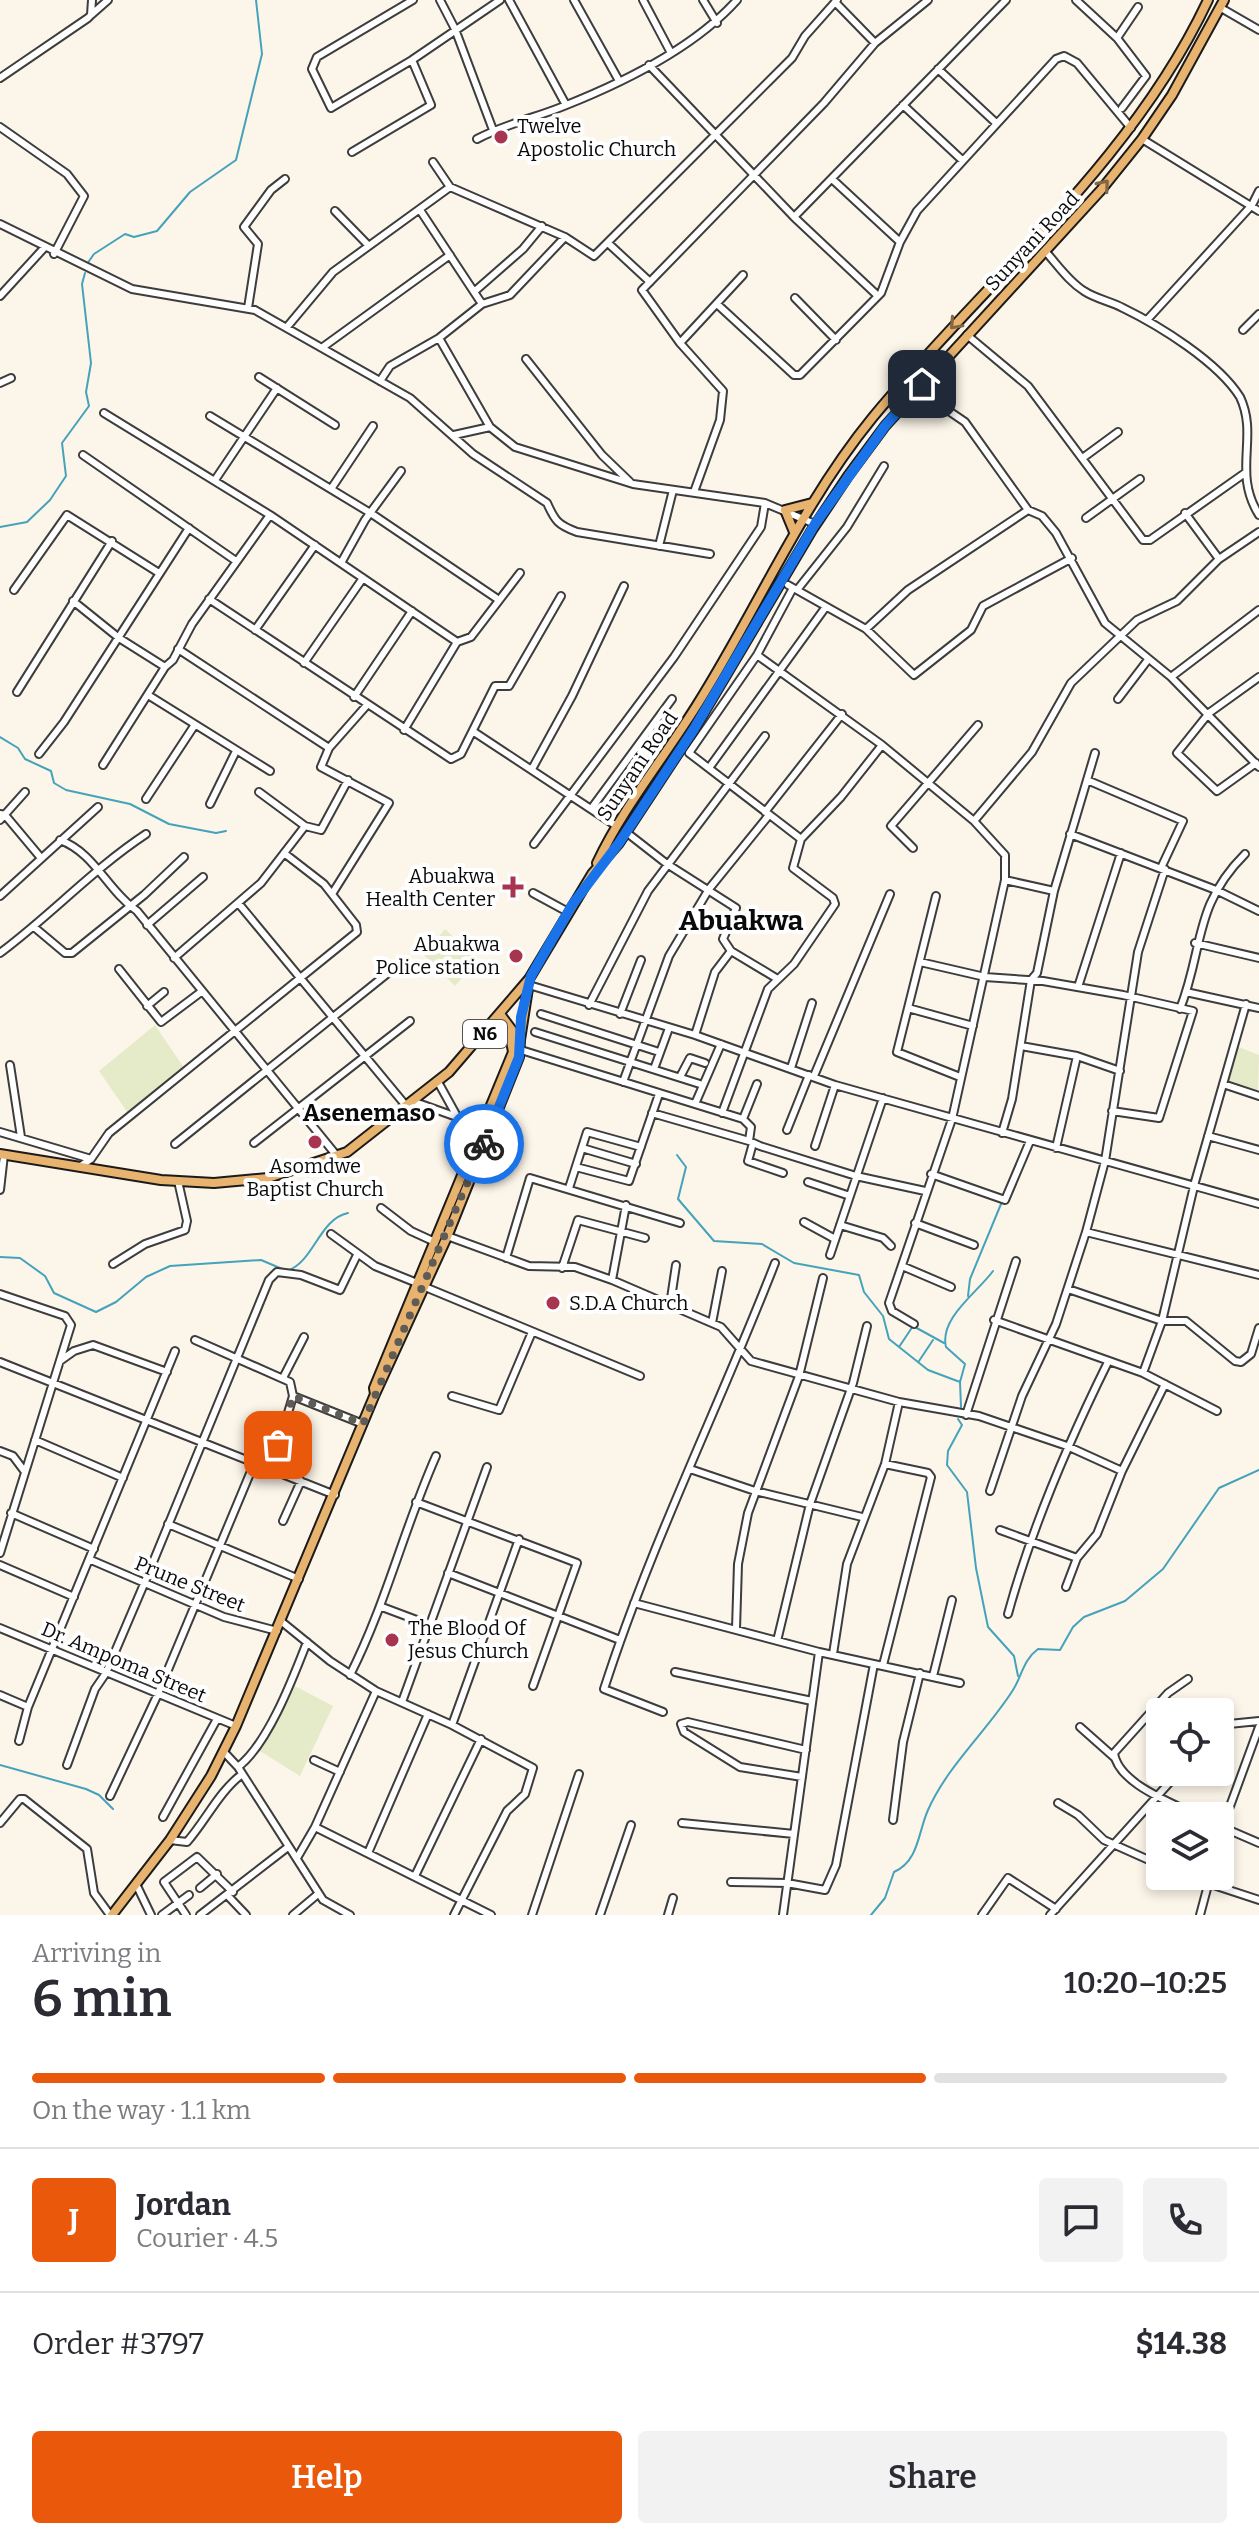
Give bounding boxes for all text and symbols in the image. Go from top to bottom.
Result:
place label: Twelve Apostolic Church [517,114,677,161]
marker: Twelve Apostolic Church [492,128,510,146]
one-way arrow [1094,180,1109,195]
street label: Sunyani Road [980,186,1084,296]
one-way arrow [949,315,964,329]
pin [888,350,956,418]
icon: home [900,362,944,406]
street label: Sunyani Road [592,707,683,825]
place label: Abuakwa Health Center [366,864,495,911]
marker: Abuakwa Health Center [502,876,524,898]
district label: Abuakwa [679,904,804,937]
place label: Abuakwa Police station [375,932,500,979]
marker: Abuakwa Police station [507,947,525,965]
road number: N6 [463,1020,507,1048]
district label: Asenemaso [303,1099,435,1127]
courier [444,1104,524,1184]
icon: bike [462,1122,506,1166]
marker: Asomdwe Baptist Church [306,1133,324,1151]
place label: Asomdwe Baptist Church [246,1154,384,1201]
place label: S.D.A Church [569,1291,689,1315]
marker: S.D.A Church [544,1294,562,1312]
pin [244,1411,312,1479]
icon: bag [256,1423,300,1467]
street label: Prune Street [131,1551,249,1617]
street label: Dr. Ampoma Street [38,1616,210,1708]
place label: The Blood Of Jesus Church [407,1616,529,1663]
marker: The Blood Of Jesus Church [383,1631,401,1649]
map controls [1146,1698,1234,1890]
button: locate [1146,1698,1234,1786]
button: layers [1146,1802,1234,1890]
text: Arriving in [32,1938,161,1969]
text: 10:20–10:25 [1064,1965,1227,2001]
text: 6 min [32,1967,171,2030]
text: On the way · 1.1 km [32,2095,251,2126]
button: chat [1039,2178,1123,2262]
button: phone [1143,2178,1227,2262]
text: Jordan [136,2187,231,2223]
text: J [69,2202,79,2238]
text: Courier · 4.5 [136,2223,278,2254]
text: Order #3797 [32,2326,204,2362]
text: $14.38 [1135,2326,1227,2362]
button: Help [32,2431,622,2523]
button: Share [638,2431,1227,2523]

